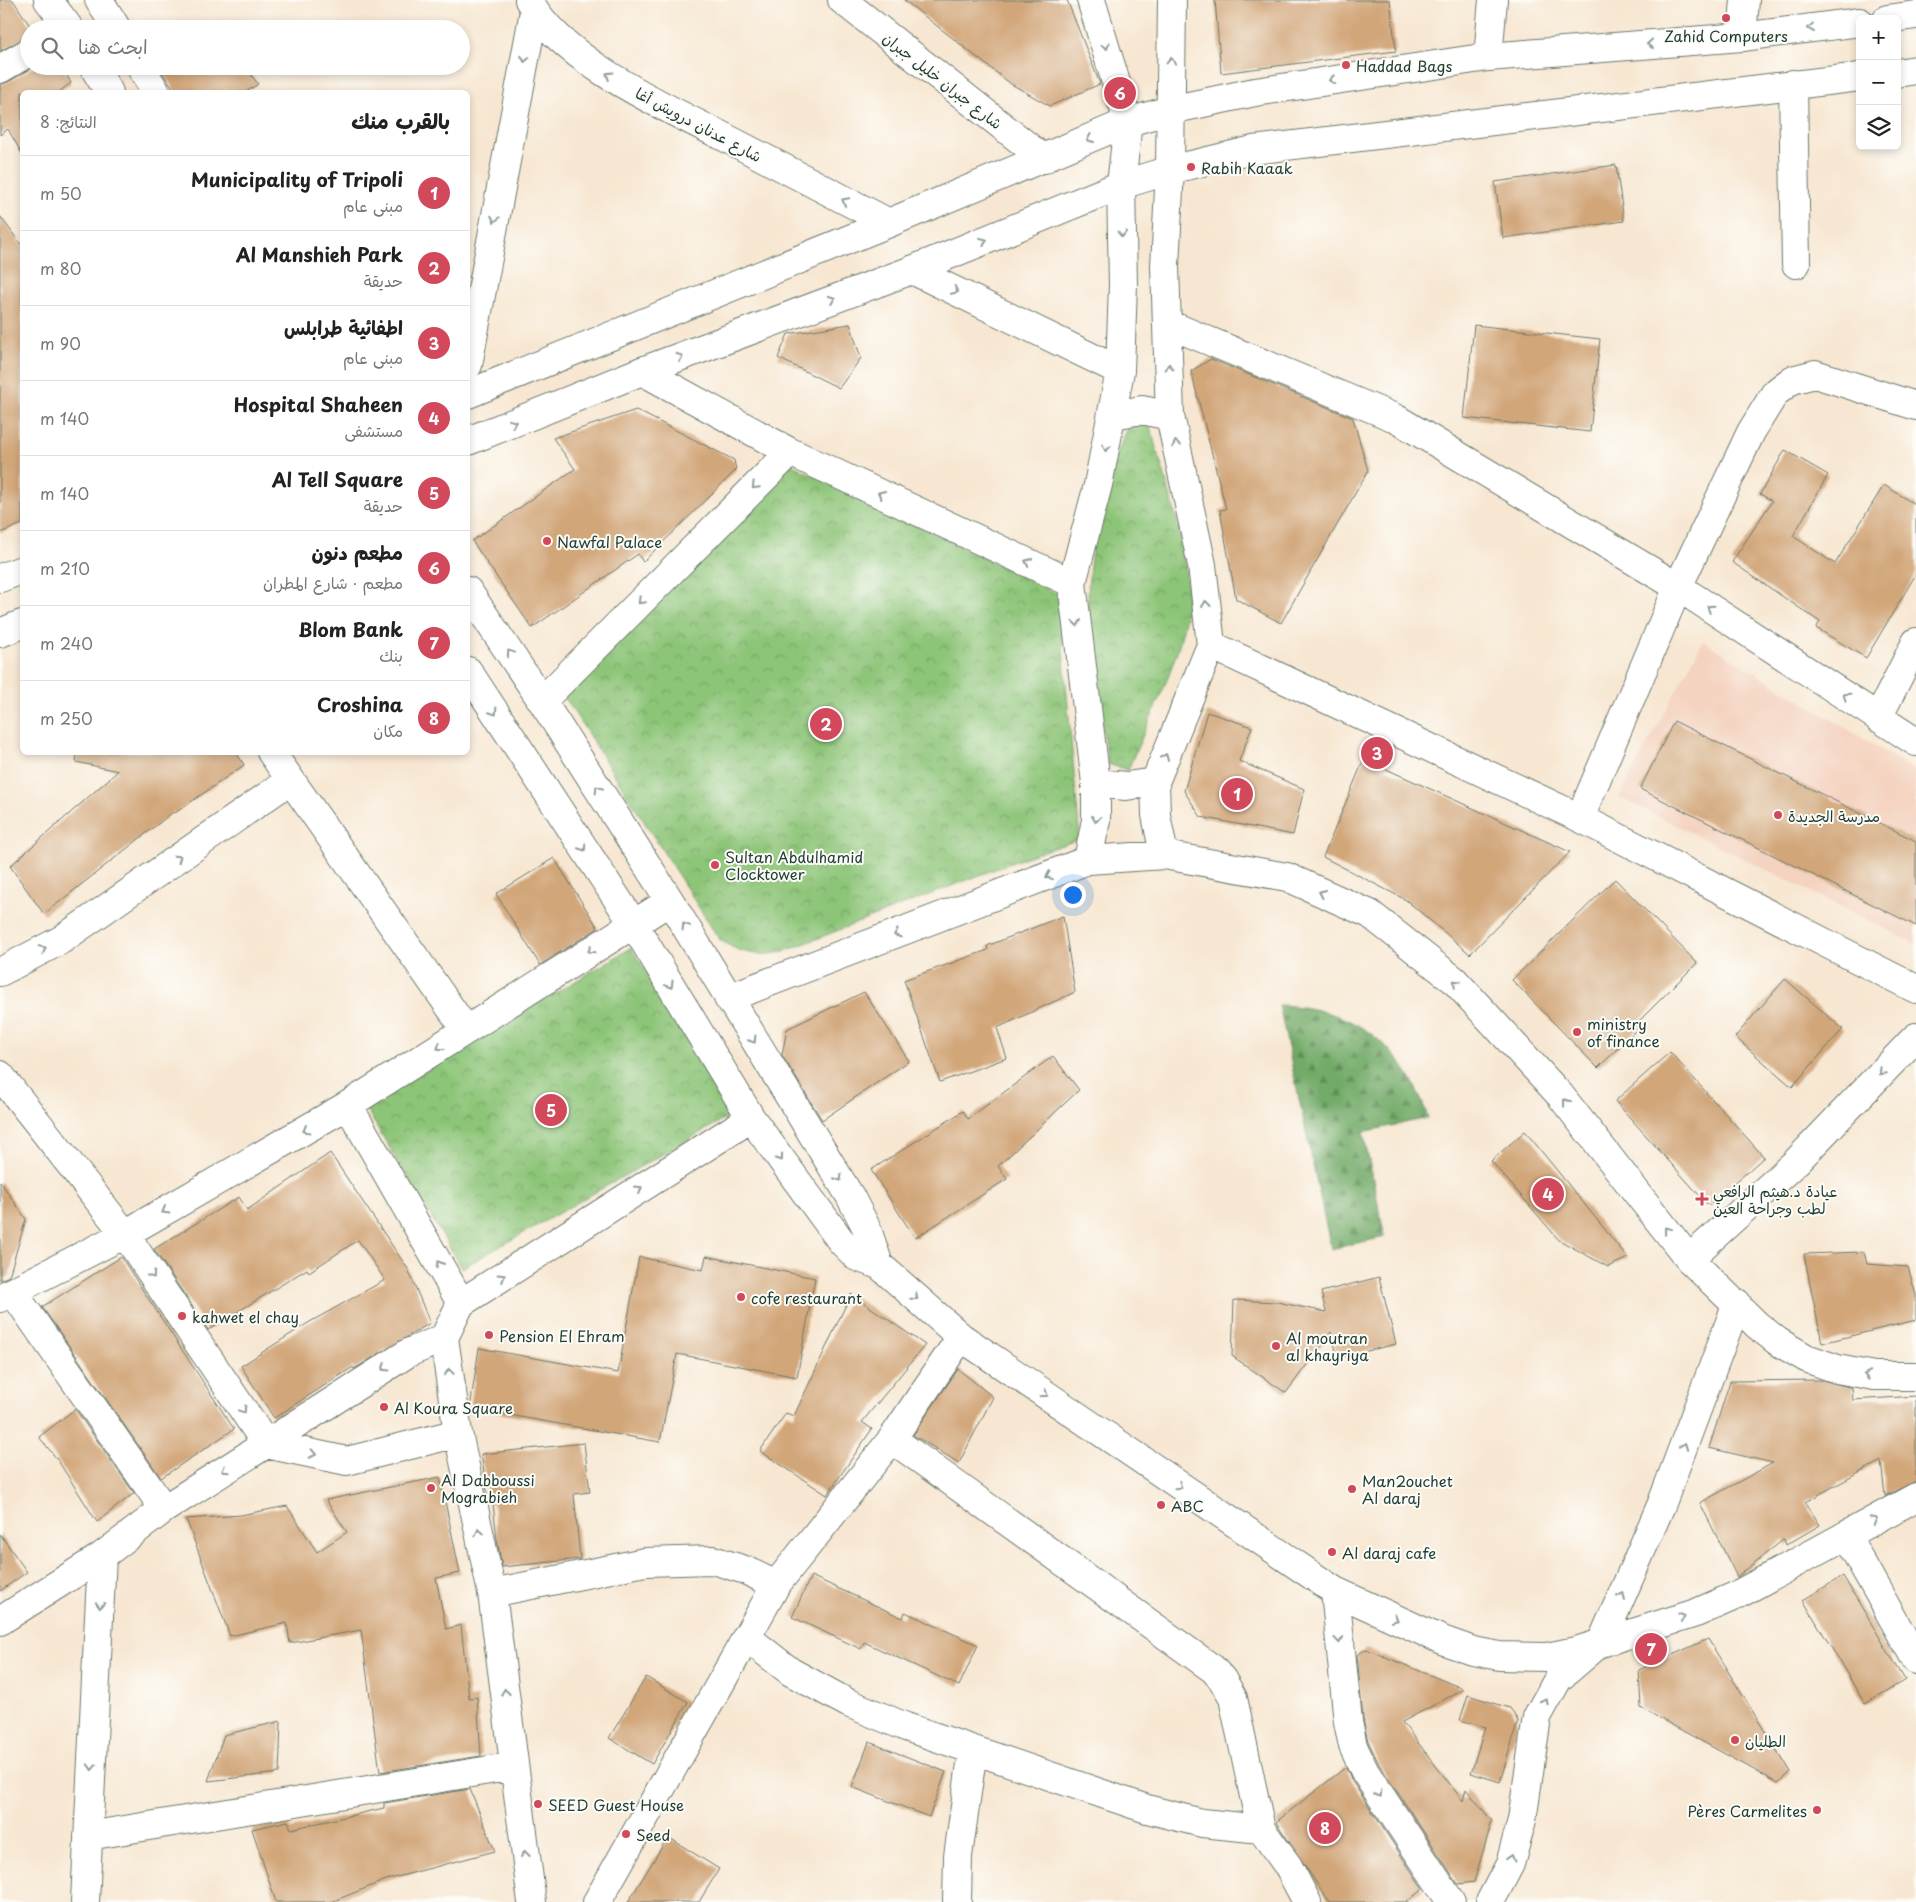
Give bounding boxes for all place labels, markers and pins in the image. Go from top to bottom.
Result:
marker: Zahid Computers [1720,12,1732,24]
place label: Zahid Computers [1664,24,1788,47]
place label: Haddad Bags [1356,54,1452,77]
marker: Haddad Bags [1340,59,1352,71]
pin: 6 [1104,74,1136,112]
place label: Rabih Kaaak [1201,156,1293,179]
marker: Rabih Kaaak [1185,161,1197,173]
place label: Nawfal Palace [557,530,662,553]
marker: Nawfal Palace [541,535,553,547]
pin: 2 [810,705,842,743]
pin: 3 [1361,734,1393,772]
pin: 1 [1221,775,1253,813]
place label: مدرسة الجديدة [1788,804,1880,827]
marker: مدرسة الجديدة [1772,809,1784,821]
place label: Sultan Abdulhamid Clocktower [725,845,863,885]
marker: Sultan Abdulhamid Clocktower [709,859,721,871]
place label: ministry of finance [1587,1012,1660,1052]
marker: ministry of finance [1571,1026,1583,1038]
pin: 5 [535,1091,567,1129]
pin: 4 [1532,1175,1564,1213]
place label: عيادة د.هيثم الرافعي لطب وجراحة العين [1713,1179,1837,1219]
marker: عيادة د.هيثم الرافعي لطب وجراحة العين [1695,1192,1709,1206]
place label: cofe restaurant [751,1286,862,1309]
marker: cofe restaurant [735,1291,747,1303]
place label: kahwet el chay [192,1305,299,1328]
marker: kahwet el chay [176,1310,188,1322]
place label: Pension El Ehram [499,1324,625,1347]
place label: Al moutran al khayriya [1286,1326,1369,1366]
marker: Pension El Ehram [483,1329,495,1341]
marker: Al moutran al khayriya [1270,1340,1282,1352]
place label: Al Koura Square [394,1396,513,1419]
marker: Al Koura Square [378,1401,390,1413]
place label: Al Dabboussi Mograbieh [441,1468,535,1508]
place label: Man2ouchet Al daraj [1362,1469,1453,1509]
marker: Al Dabboussi Mograbieh [425,1482,437,1494]
marker: Man2ouchet Al daraj [1346,1483,1358,1495]
place label: ABC [1171,1494,1204,1517]
marker: ABC [1155,1499,1167,1511]
place label: Al daraj cafe [1342,1541,1436,1564]
marker: Al daraj cafe [1326,1546,1338,1558]
pin: 7 [1635,1630,1667,1668]
place label: الطليان [1745,1729,1786,1752]
marker: الطليان [1729,1734,1741,1746]
place label: SEED Guest House [548,1793,684,1816]
marker: SEED Guest House [532,1798,544,1810]
place label: Pères Carmelites [1687,1799,1807,1822]
marker: Pères Carmelites [1811,1804,1823,1816]
pin: 8 [1309,1809,1341,1847]
place label: Seed [636,1823,670,1846]
marker: Seed [620,1828,632,1840]

